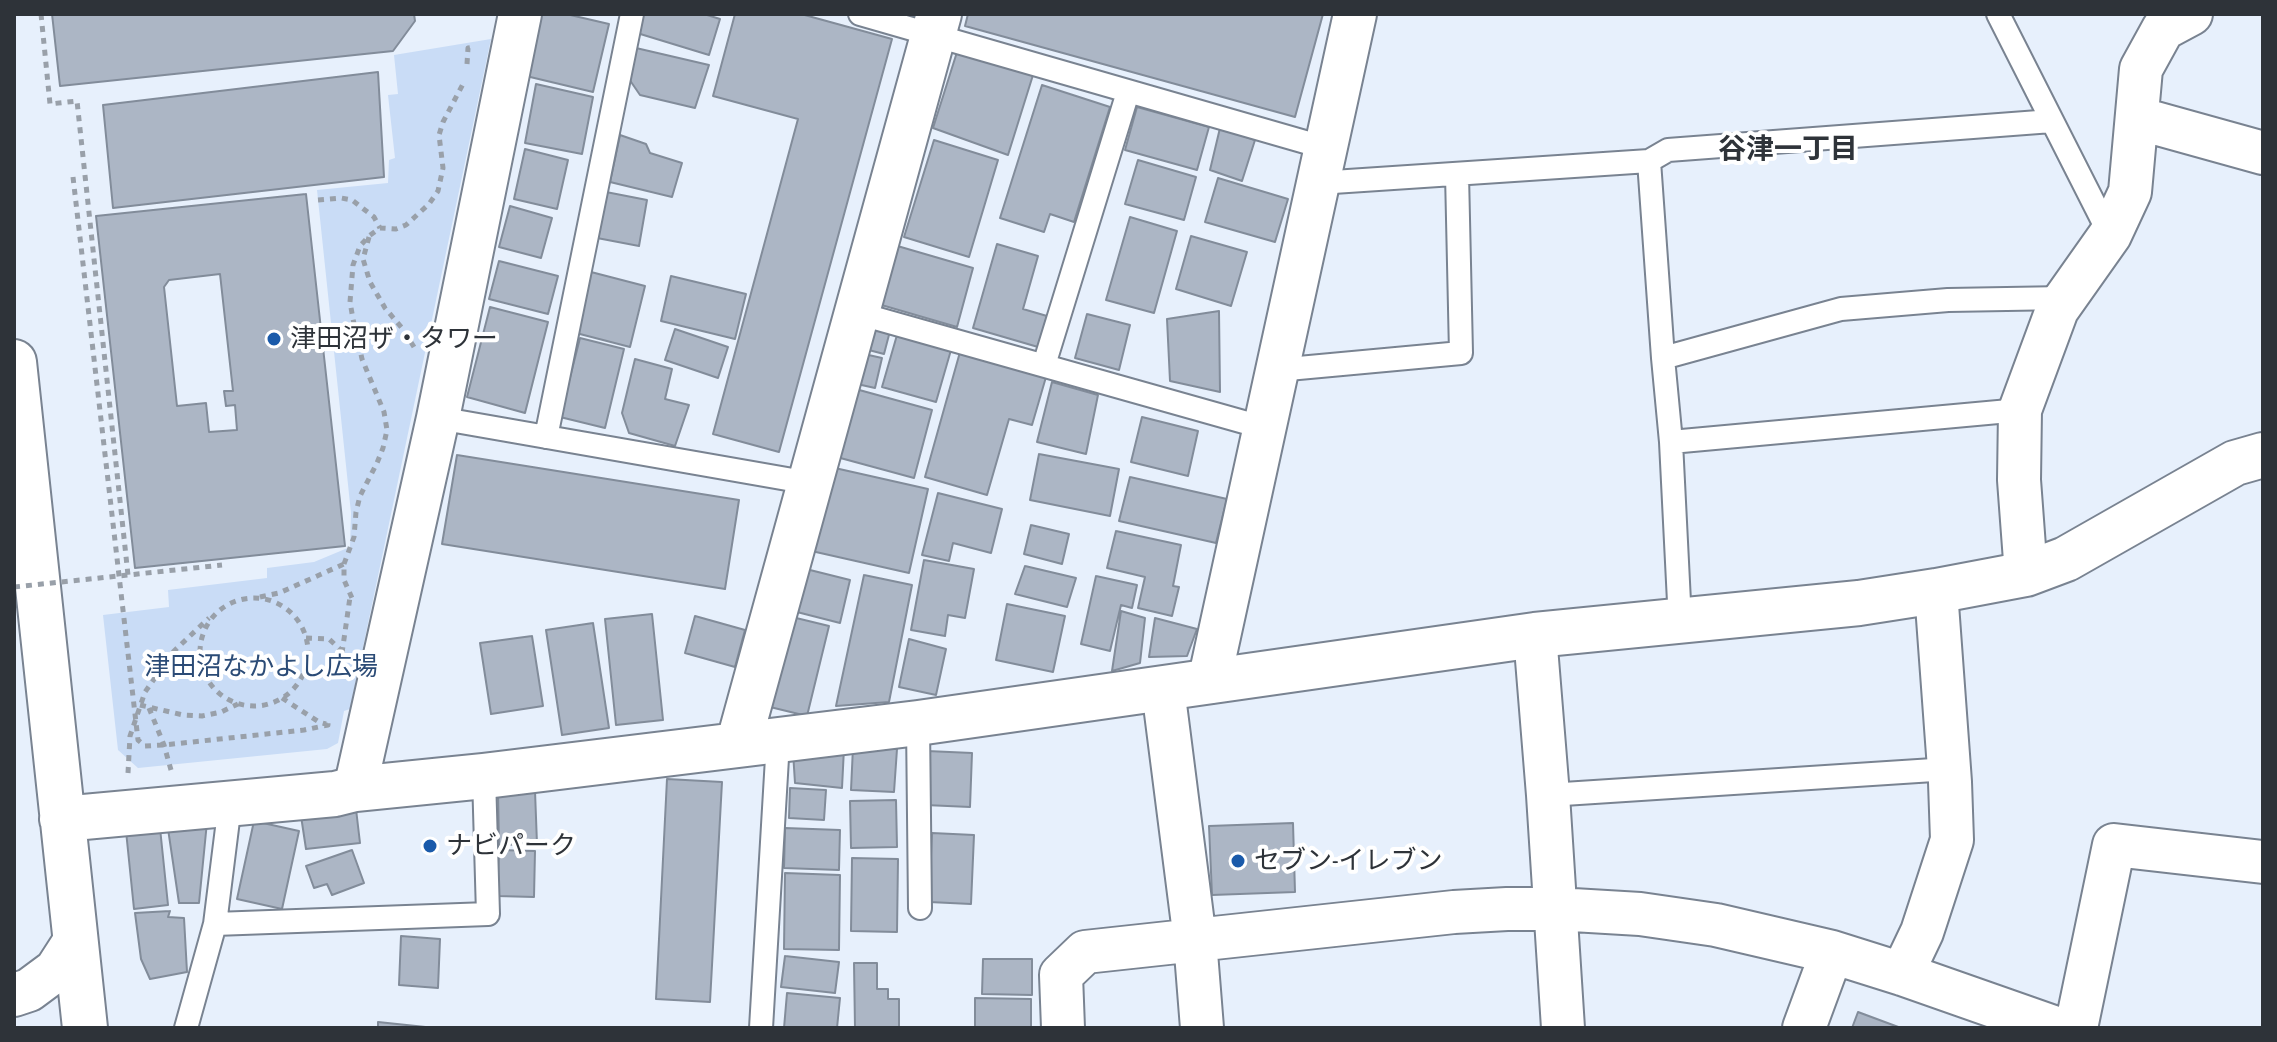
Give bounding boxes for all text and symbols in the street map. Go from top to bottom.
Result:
district label: 谷津一丁目 [1718,132,1858,166]
place label: 津田沼ザ・タワー [290,323,498,355]
marker: 津田沼ザ・タワー [265,330,283,348]
park label: 津田沼なかよし広場 [144,651,378,683]
place label: ナビパーク [446,830,576,862]
marker: ナビパーク [421,837,439,855]
place label: セブン-イレブン [1254,845,1442,877]
marker: セブン-イレブン [1229,852,1247,870]

